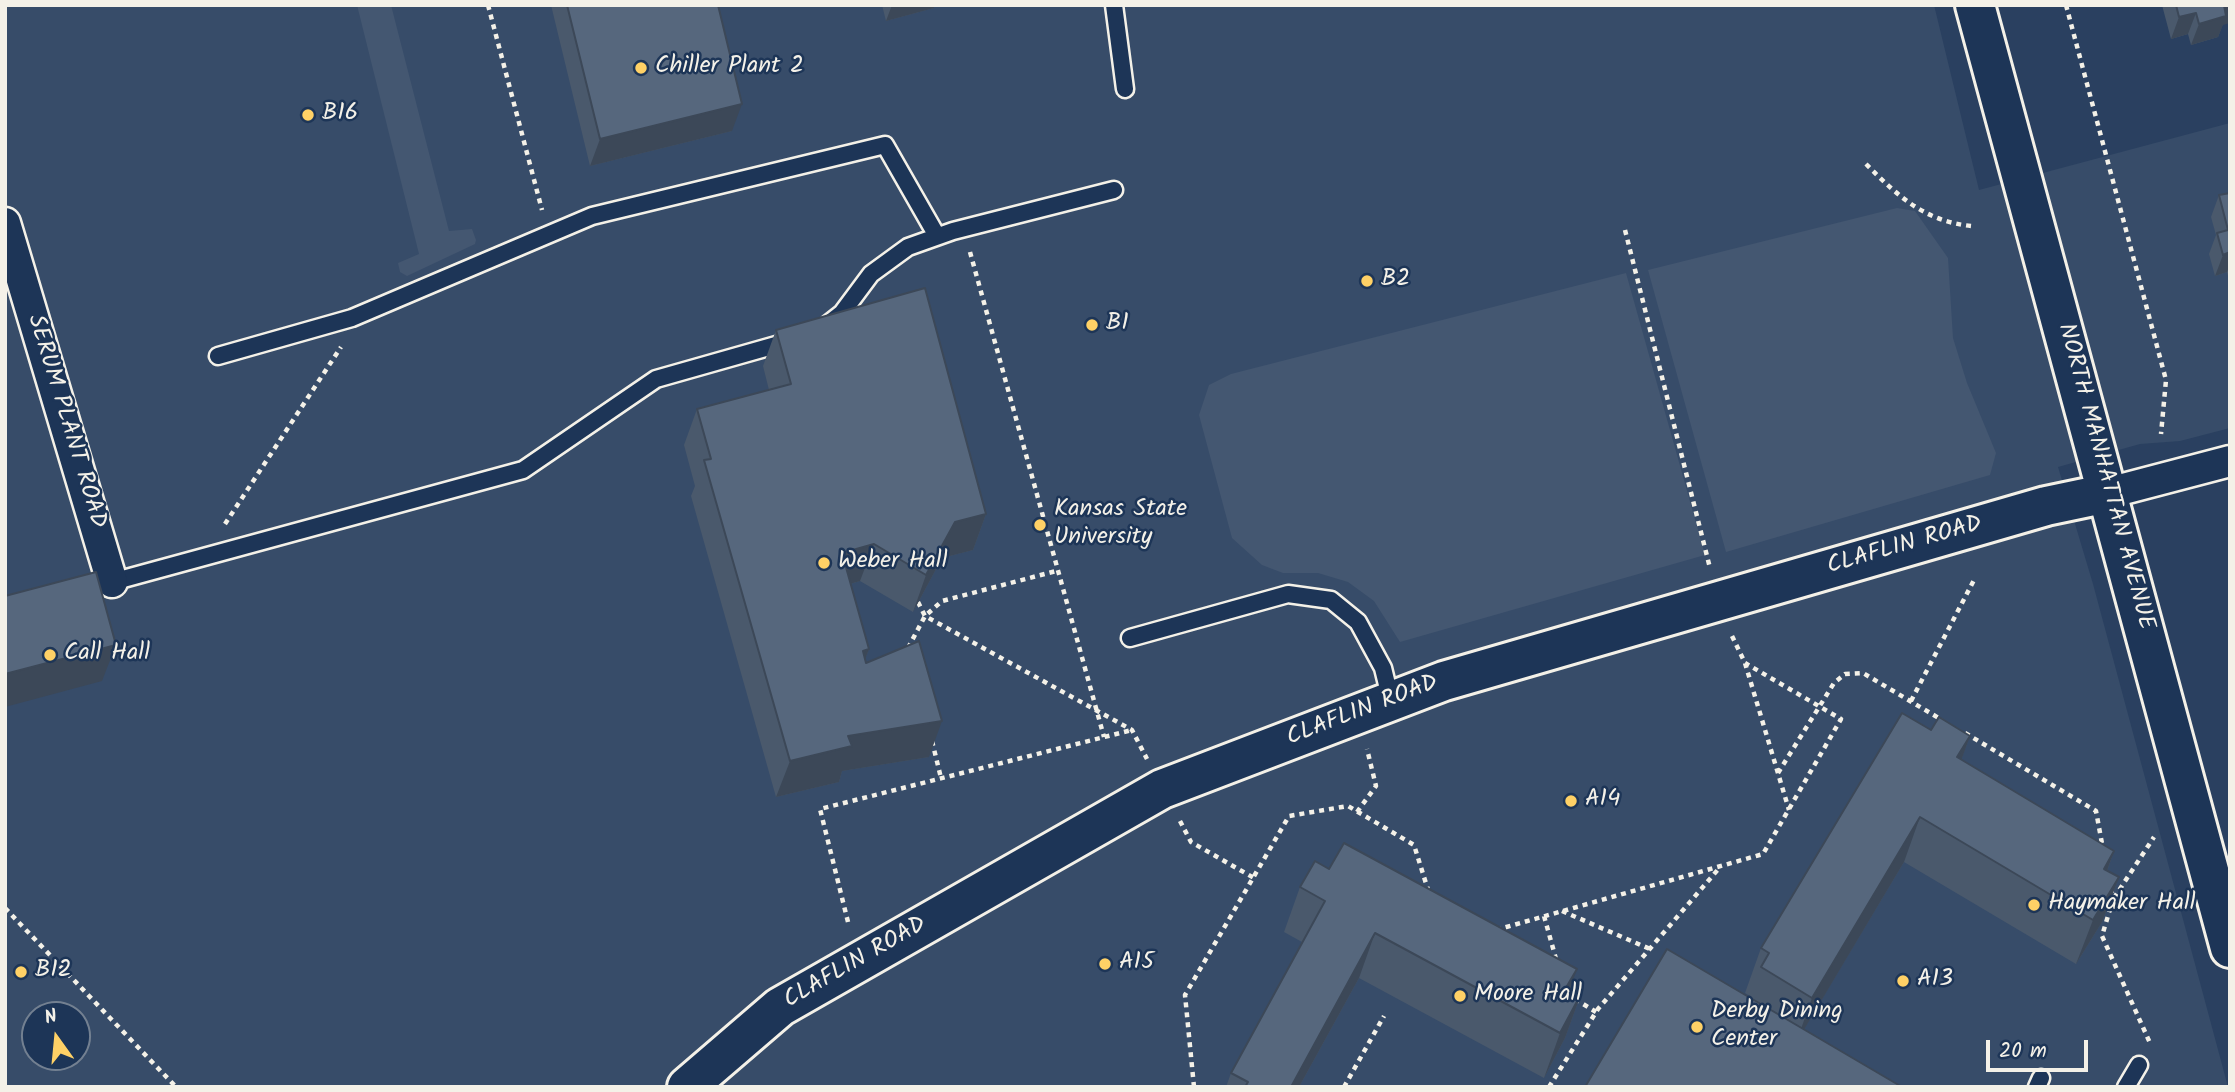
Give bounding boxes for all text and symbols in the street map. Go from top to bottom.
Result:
place label: Chiller Plant 2 [655,54,804,82]
marker: Chiller Plant 2 [633,60,649,76]
place label: B16 [322,101,358,129]
marker: B16 [300,107,316,123]
place label: B2 [1381,267,1410,295]
marker: B2 [1359,273,1375,289]
place label: B1 [1106,311,1129,339]
street label: SERUM PLANT ROAD [19,312,111,532]
marker: B1 [1084,317,1100,333]
street label: NORTH MANHATTAN AVENUE [2049,321,2159,633]
place label: Kansas State University [1054,497,1187,553]
street label: CLAFLIN ROAD [1824,511,1986,583]
marker: Kansas State University [1032,517,1048,533]
place label: Weber Hall [838,549,948,577]
marker: Weber Hall [816,555,832,571]
place label: Call Hall [64,641,150,669]
marker: Call Hall [42,647,58,663]
street label: CLAFLIN ROAD [1283,670,1443,754]
place label: A14 [1585,787,1620,815]
marker: A14 [1563,793,1579,809]
place label: Haymaker Hall [2048,891,2196,919]
marker: Haymaker Hall [2026,897,2042,913]
street label: CLAFLIN ROAD [780,912,932,1016]
place label: A15 [1119,950,1154,978]
marker: A15 [1097,956,1113,972]
place label: B12 [35,958,72,986]
marker: B12 [13,964,29,980]
place label: A13 [1917,967,1953,995]
marker: A13 [1895,973,1911,989]
place label: Moore Hall [1474,982,1582,1010]
marker: Moore Hall [1452,988,1468,1004]
place label: Derby Dining Center [1711,999,1843,1055]
north arrow [21,1001,91,1071]
text: N [41,1002,61,1034]
marker: Derby Dining Center [1689,1019,1705,1035]
scale bar [1990,1026,2092,1070]
text: 20 m [1999,1035,2047,1068]

